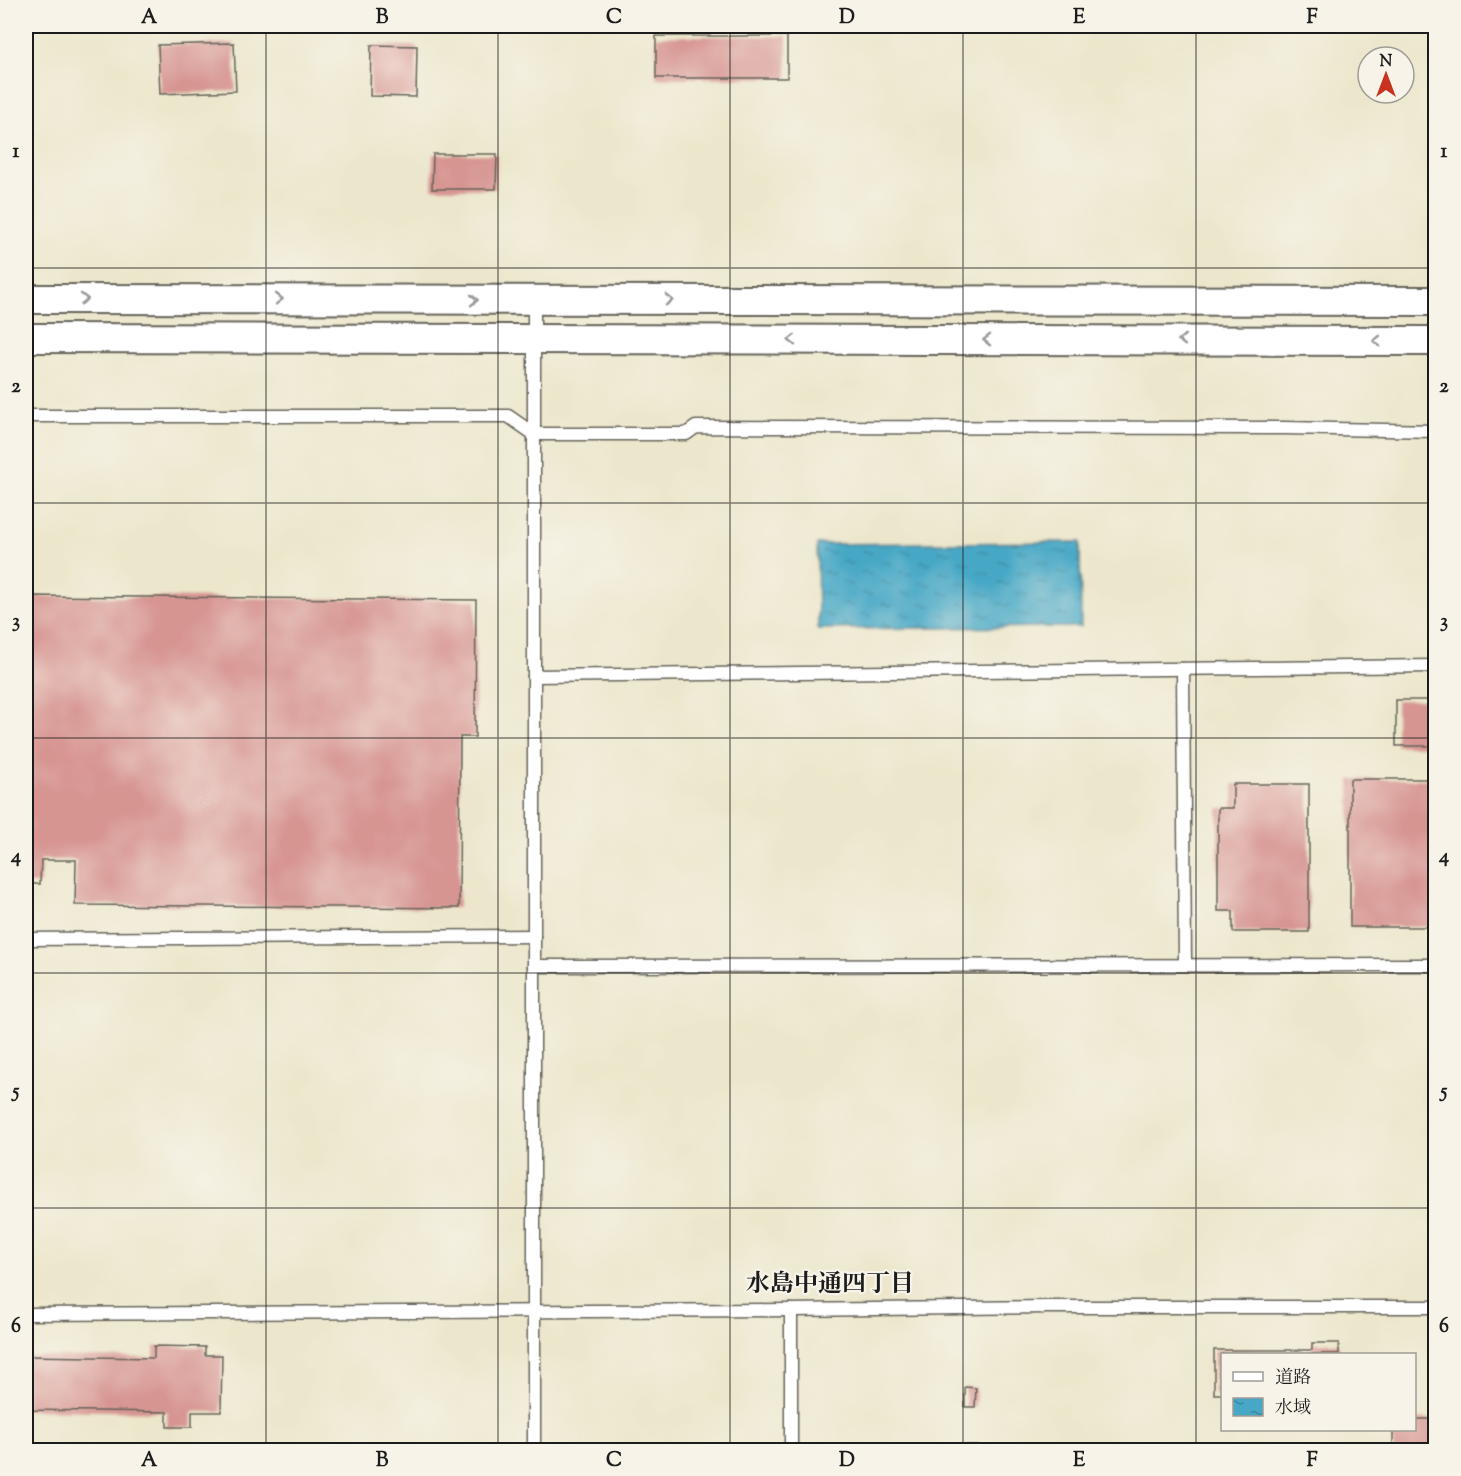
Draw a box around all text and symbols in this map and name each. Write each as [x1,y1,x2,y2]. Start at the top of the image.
text: A [141,4,158,33]
text: B [376,4,389,33]
text: C [606,4,622,33]
text: D [839,4,855,33]
text: E [1073,4,1086,33]
text: F [1306,4,1318,33]
north arrow [1356,45,1416,105]
text: N [1380,51,1393,74]
text: 1 [13,138,20,167]
text: 1 [1441,138,1448,167]
one-way arrow [79,293,88,305]
one-way arrow [274,293,283,305]
one-way arrow [469,294,478,306]
one-way arrow [664,294,673,306]
one-way arrow [788,334,797,346]
one-way arrow [983,334,992,346]
one-way arrow [1178,334,1187,346]
one-way arrow [1373,335,1382,347]
text: 2 [11,373,21,402]
text: 2 [1439,373,1449,402]
text: 3 [12,608,20,637]
text: 3 [1440,608,1448,637]
text: 4 [10,843,21,872]
text: 4 [1438,843,1449,872]
text: 5 [11,1078,20,1107]
text: 5 [1439,1078,1448,1107]
district label: 水島中通四丁目 [746,1268,914,1302]
text: 6 [11,1313,21,1342]
text: 6 [1439,1313,1449,1342]
legend [1221,1353,1416,1431]
text: 道路 [1275,1366,1311,1392]
text: 水域 [1275,1396,1311,1422]
text: A [141,1447,158,1476]
text: B [376,1447,389,1476]
text: C [606,1447,622,1476]
text: D [839,1447,855,1476]
text: E [1073,1447,1086,1476]
text: F [1306,1447,1318,1476]

